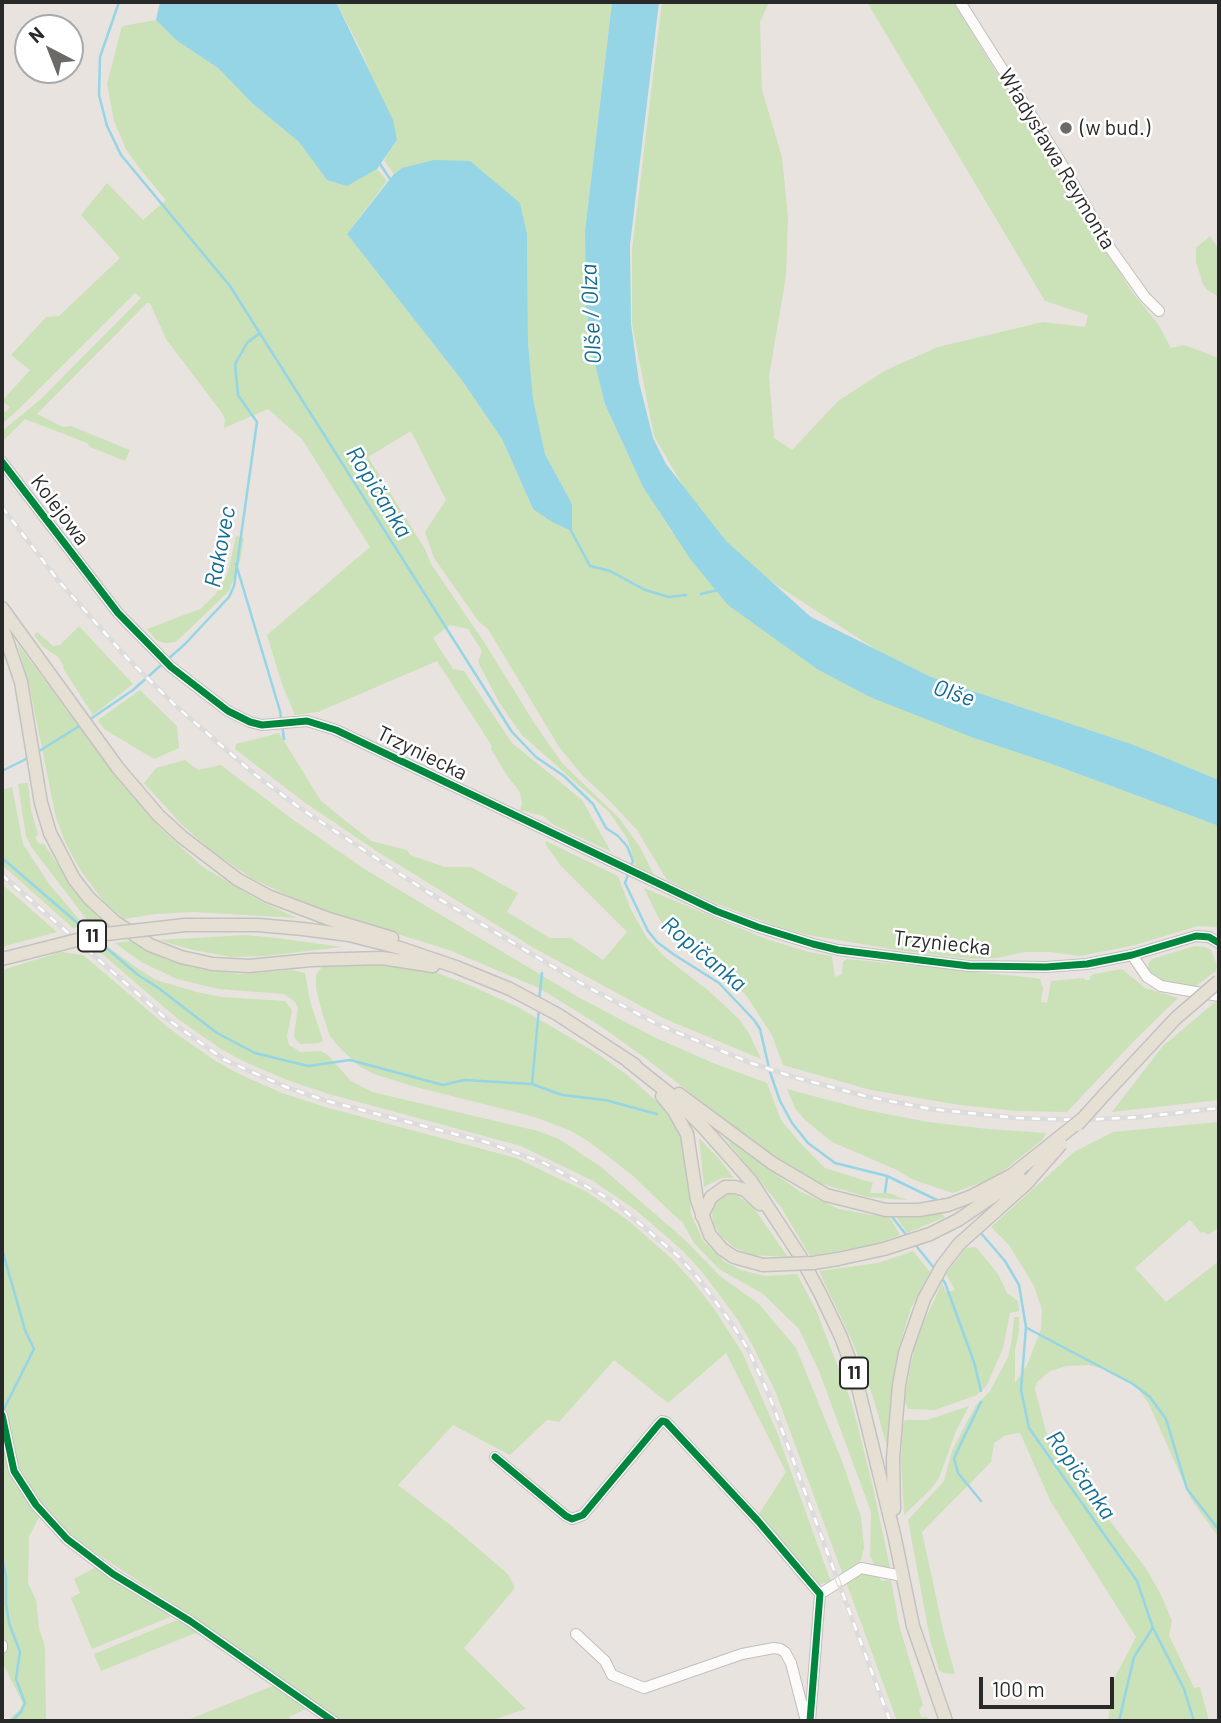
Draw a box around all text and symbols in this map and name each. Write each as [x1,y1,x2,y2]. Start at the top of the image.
north arrow [14,14,84,84]
text: N [24,22,48,47]
street label: Władysława Reymonta [993,64,1121,254]
place label: (w bud.) [1080,115,1150,141]
marker: (w bud.) [1058,120,1074,136]
water label: Olše / Olza [575,263,607,365]
water label: Ropičanka [340,441,418,543]
street label: Kolejowa [25,470,95,550]
water label: Rakovec [199,504,241,590]
water label: Olše [930,673,978,713]
street label: Trzyniecka [373,720,471,786]
water label: Ropičanka [656,910,752,998]
road number: 11 [78,920,106,952]
street label: Trzyniecka [892,925,992,961]
road number: 11 [840,1358,868,1388]
water label: Ropičanka [1040,1425,1122,1525]
scale bar [983,1664,1118,1708]
text: 100 m [992,1676,1045,1701]

